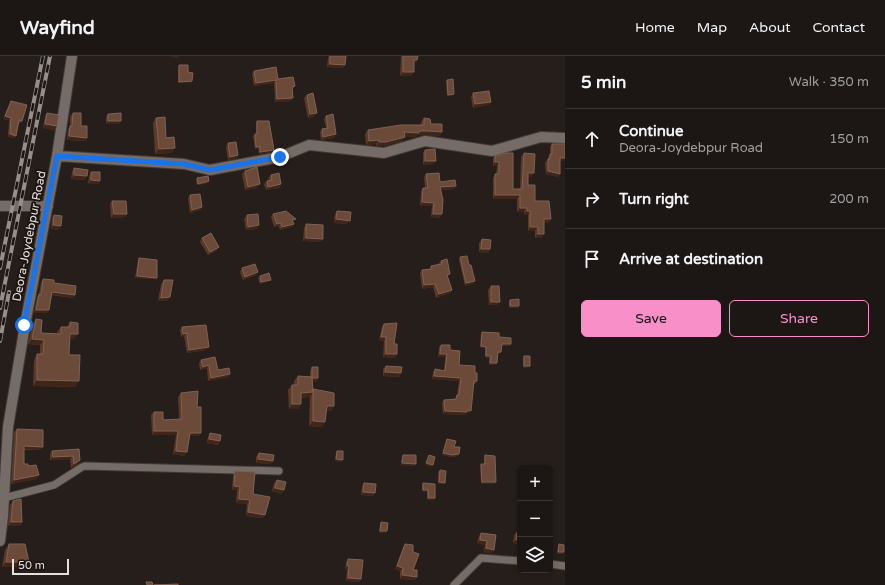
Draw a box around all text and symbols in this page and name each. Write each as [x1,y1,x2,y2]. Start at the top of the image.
text: Wayfind [20,17,95,39]
text: Home [635,19,675,36]
text: Map [697,19,727,36]
text: About [749,19,791,36]
text: Contact [813,19,865,36]
text: 5 min [581,72,626,93]
text: Walk · 350 m [789,74,869,90]
text: Continue [619,122,683,140]
icon: ahead [581,128,603,150]
text: 150 m [829,131,869,147]
text: Deora-Joydebpur Road [619,140,763,156]
route end [271,148,289,166]
street label: Deora-Joydebpur Road [9,169,49,303]
icon: right [581,188,603,210]
text: Turn right [619,190,689,208]
text: 200 m [829,191,869,207]
icon: arrive [581,248,603,270]
text: Arrive at destination [619,250,763,268]
button: Save [581,300,721,337]
button: Share [729,300,869,337]
route start [15,316,33,334]
map controls [517,465,553,573]
button: + [517,465,553,501]
button: − [517,501,553,537]
button: layers [517,537,553,573]
scale bar [12,557,69,576]
text: 50 m [18,559,45,572]

